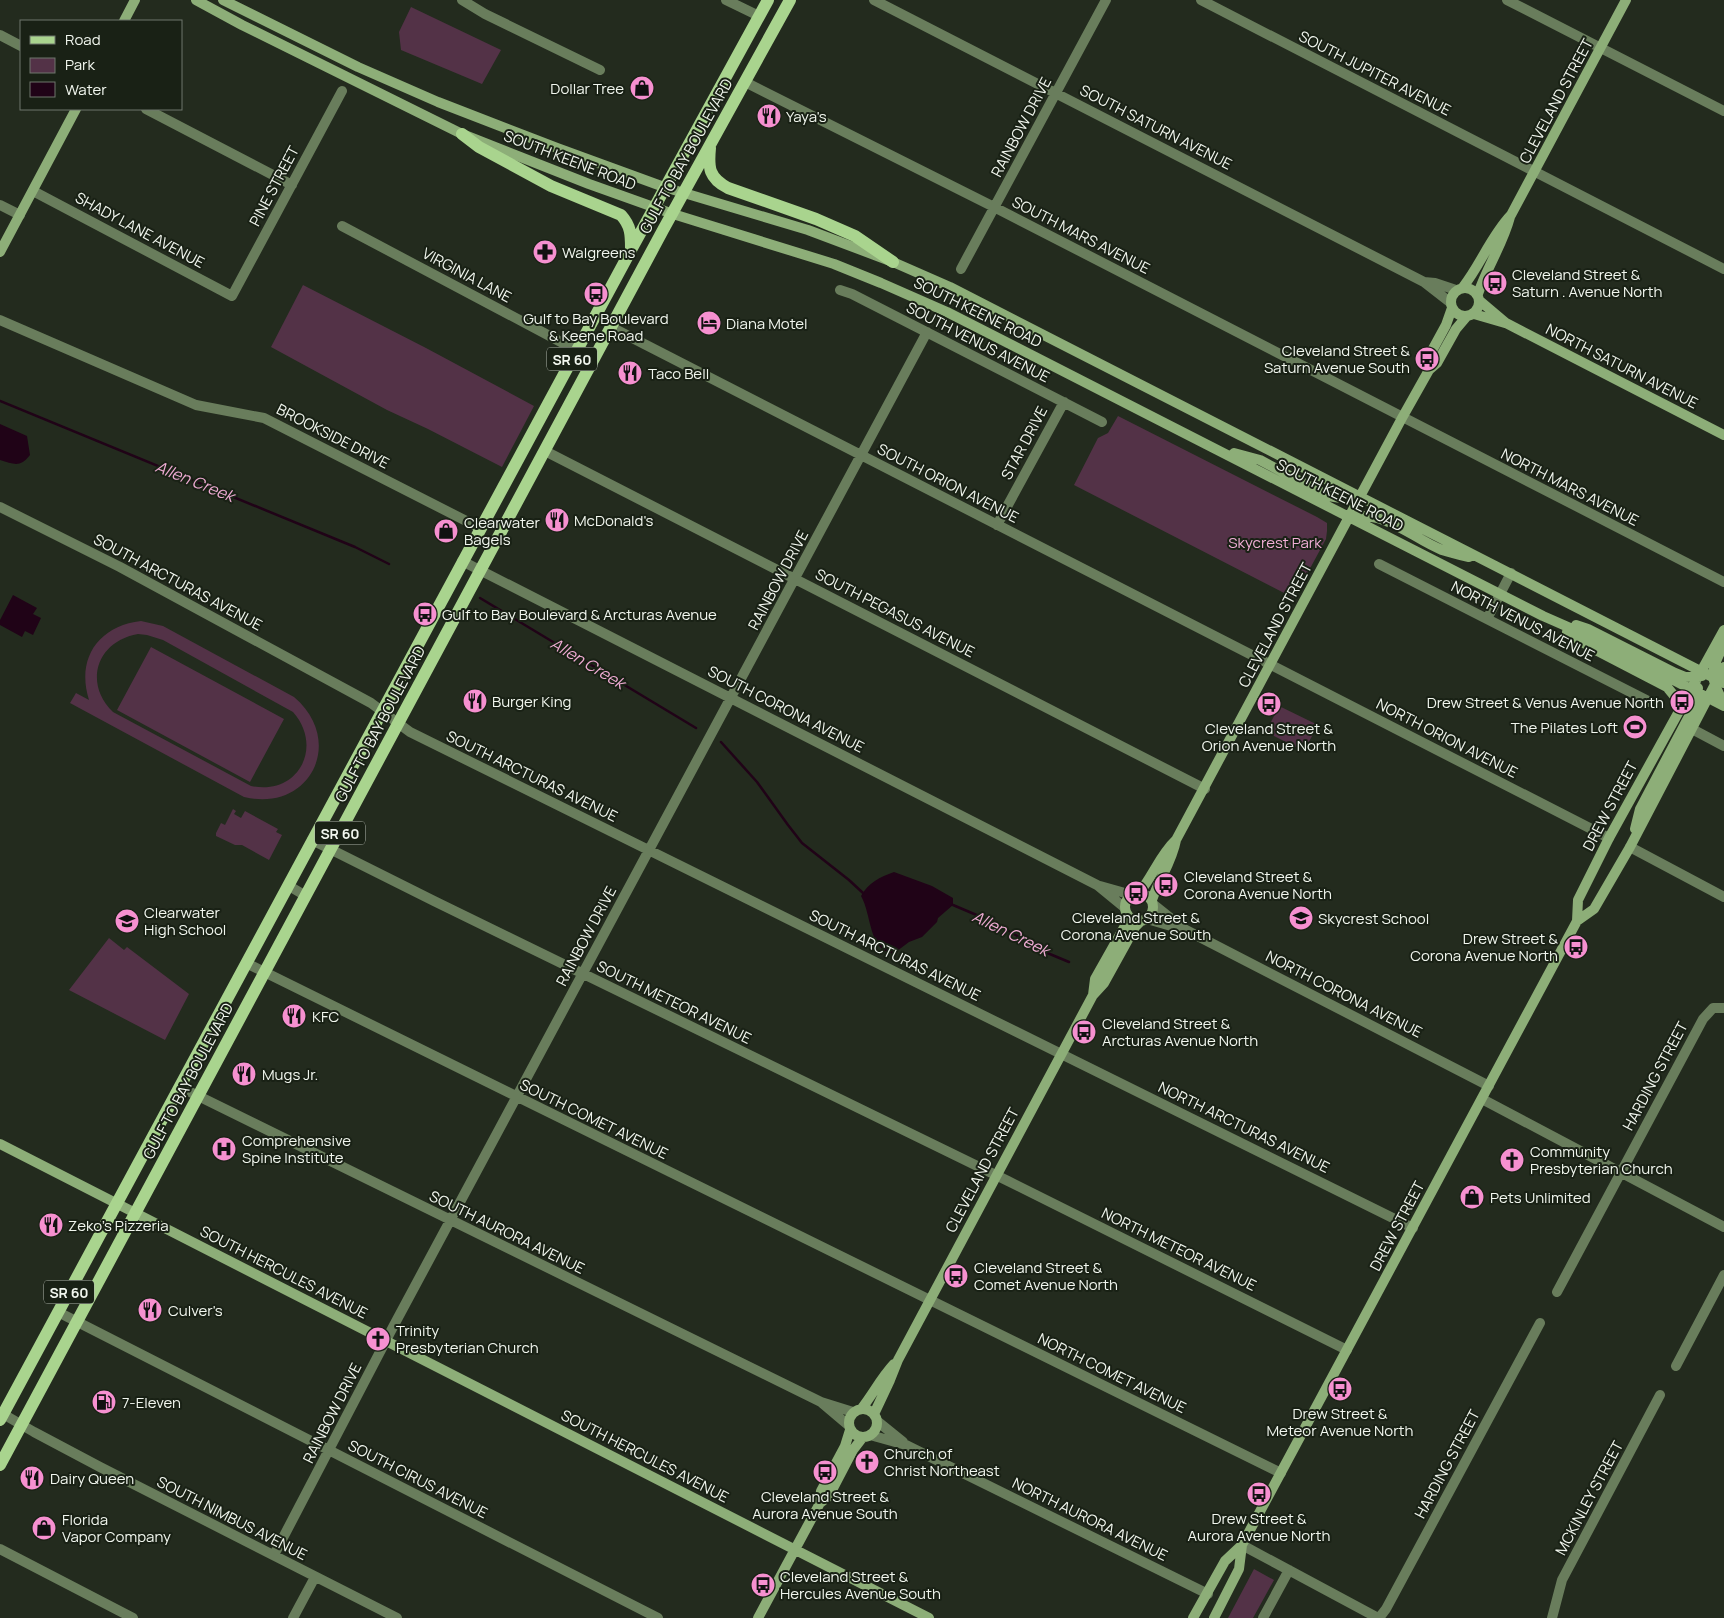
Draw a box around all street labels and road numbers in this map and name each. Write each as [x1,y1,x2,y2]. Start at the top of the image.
street label: SOUTH JUPITER AVENUE [1295,25,1455,121]
street label: CLEVELAND STREET [1514,35,1598,167]
street label: RAINBOW DRIVE [986,74,1056,180]
street label: GULF TO BAY BOULEVARD [635,75,737,237]
street label: SOUTH SATURN AVENUE [1076,79,1236,175]
street label: SOUTH KEENE ROAD [501,125,639,195]
street label: PINE STREET [244,142,304,230]
street label: SHADY LANE AVENUE [72,187,208,273]
street label: SOUTH MARS AVENUE [1008,191,1154,279]
street label: VIRGINIA LANE [419,243,515,307]
street label: SOUTH KEENE ROAD [910,272,1046,352]
street label: SOUTH VENUS AVENUE [903,297,1053,387]
street label: NORTH SATURN AVENUE [1542,318,1702,414]
road number: SR 60 [547,348,597,370]
street label: BROOKSIDE DRIVE [273,399,393,473]
street label: STAR DRIVE [996,403,1052,483]
street label: SOUTH ORION AVENUE [874,438,1022,528]
street label: NORTH MARS AVENUE [1498,443,1642,531]
street label: SOUTH KEENE ROAD [1273,454,1407,536]
street label: RAINBOW DRIVE [743,527,813,633]
street label: SOUTH ARCTURAS AVENUE [90,529,266,635]
street label: CLEVELAND STREET [1233,559,1317,691]
street label: SOUTH PEGASUS AVENUE [812,564,978,662]
street label: NORTH VENUS AVENUE [1448,576,1598,666]
street label: GULF TO BAY BOULEVARD [330,642,430,806]
street label: SOUTH CORONA AVENUE [704,660,868,758]
street label: NORTH ORION AVENUE [1373,693,1521,783]
street label: SOUTH ARCTURAS AVENUE [443,725,621,827]
street label: DREW STREET [1578,757,1642,855]
road number: SR 60 [315,821,365,844]
street label: RAINBOW DRIVE [551,883,621,989]
street label: SOUTH ARCTURAS AVENUE [806,904,984,1006]
street label: NORTH CORONA AVENUE [1262,945,1426,1043]
street label: SOUTH METEOR AVENUE [593,955,755,1049]
street label: GULF TO BAY BOULEVARD [138,999,238,1163]
street label: HARDING STREET [1617,1018,1693,1134]
street label: SOUTH COMET AVENUE [516,1074,672,1164]
street label: NORTH ARCTURAS AVENUE [1155,1076,1333,1178]
street label: CLEVELAND STREET [940,1104,1024,1236]
street label: DREW STREET [1365,1177,1429,1275]
street label: SOUTH AURORA AVENUE [426,1185,588,1279]
street label: NORTH METEOR AVENUE [1098,1202,1260,1296]
street label: SOUTH HERCULES AVENUE [197,1220,371,1324]
road number: SR 60 [44,1280,94,1304]
street label: NORTH COMET AVENUE [1034,1328,1190,1418]
street label: RAINBOW DRIVE [298,1359,366,1467]
street label: SOUTH HERCULES AVENUE [558,1404,732,1508]
street label: HARDING STREET [1409,1406,1485,1522]
street label: SOUTH CIRUS AVENUE [345,1435,491,1523]
street label: MCKINLEY STREET [1550,1437,1628,1559]
street label: SOUTH NIMBUS AVENUE [153,1471,311,1565]
street label: NORTH AURORA AVENUE [1009,1472,1171,1566]

